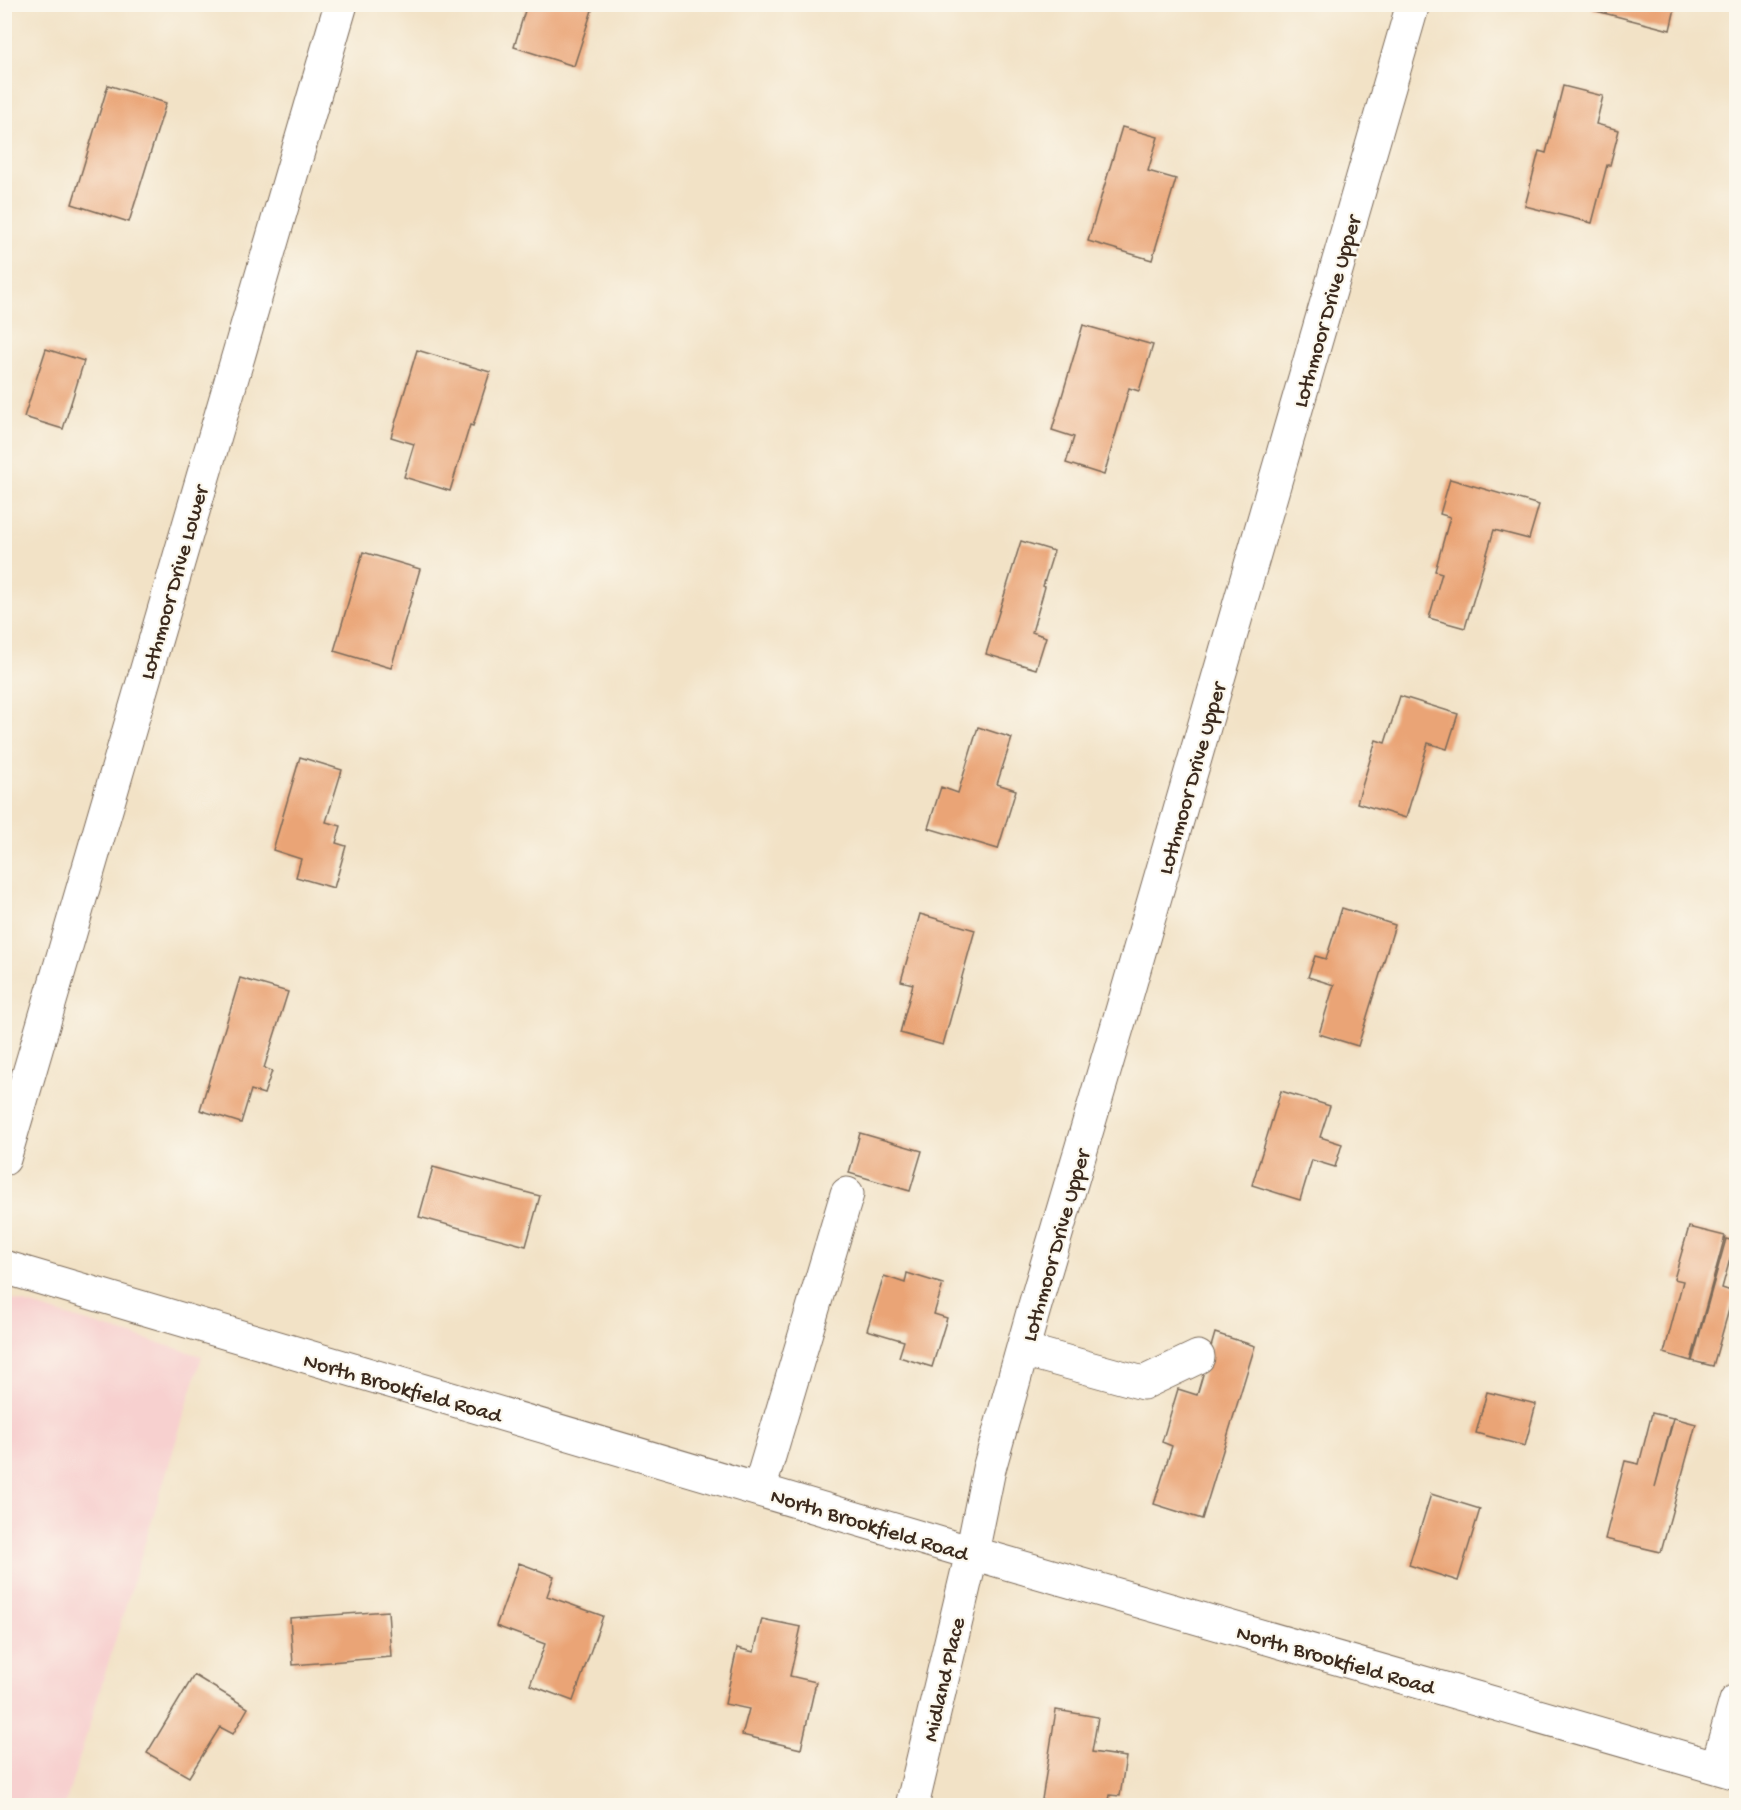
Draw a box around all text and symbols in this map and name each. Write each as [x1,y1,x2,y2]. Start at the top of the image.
street label: Lothmoor Drive Upper [1289,211,1369,411]
street label: Lothmoor Drive Lower [136,481,217,683]
street label: Lothmoor Drive Upper [1154,678,1234,878]
street label: Lothmoor Drive Upper [1018,1145,1098,1345]
street label: North Brookfield Road [300,1349,506,1431]
street label: North Brookfield Road [767,1484,973,1570]
street label: Midland Place [919,1615,973,1744]
street label: North Brookfield Road [1233,1621,1439,1703]

